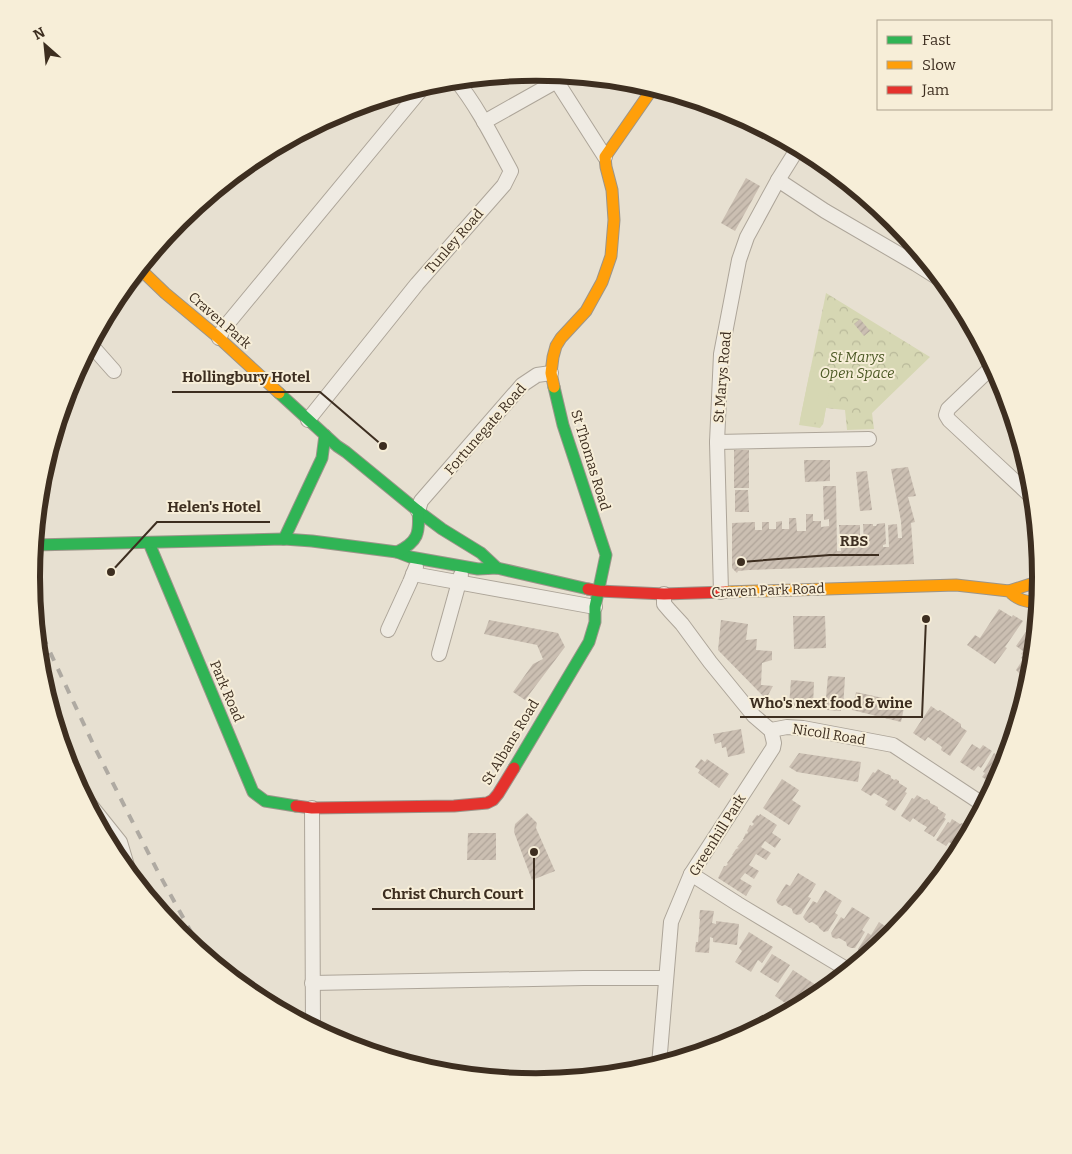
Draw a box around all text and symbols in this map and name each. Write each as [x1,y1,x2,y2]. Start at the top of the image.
north arrow [20,20,70,70]
legend [877,20,1052,110]
text: N [31,24,48,44]
text: Fast [922,31,951,49]
text: Slow [922,56,957,74]
text: Jam [921,81,950,99]
street label: Tunley Road [422,206,487,277]
street label: Craven Park [185,288,255,352]
street label: St Marys Road [710,331,735,424]
park label: St Marys Open Space [820,349,894,382]
callout: Hollingbury Hotel [172,362,320,392]
text: Hollingbury Hotel [182,368,310,386]
street label: Fortunegate Road [441,380,530,478]
street label: St Thomas Road [567,408,614,513]
callout: Helen's Hotel [157,492,270,522]
text: Helen's Hotel [167,498,261,516]
callout: RBS [830,525,879,555]
text: RBS [840,532,868,550]
street label: Craven Park Road [711,580,825,601]
street label: Park Road [206,658,247,725]
callout: Who's next food & wine [740,687,922,717]
text: Who's next food & wine [750,694,912,712]
street label: St Albans Road [478,696,543,788]
street label: Nicoll Road [791,720,867,749]
street label: Greenhill Park [685,791,749,879]
callout: Christ Church Court [372,879,534,909]
text: Christ Church Court [382,885,524,903]

